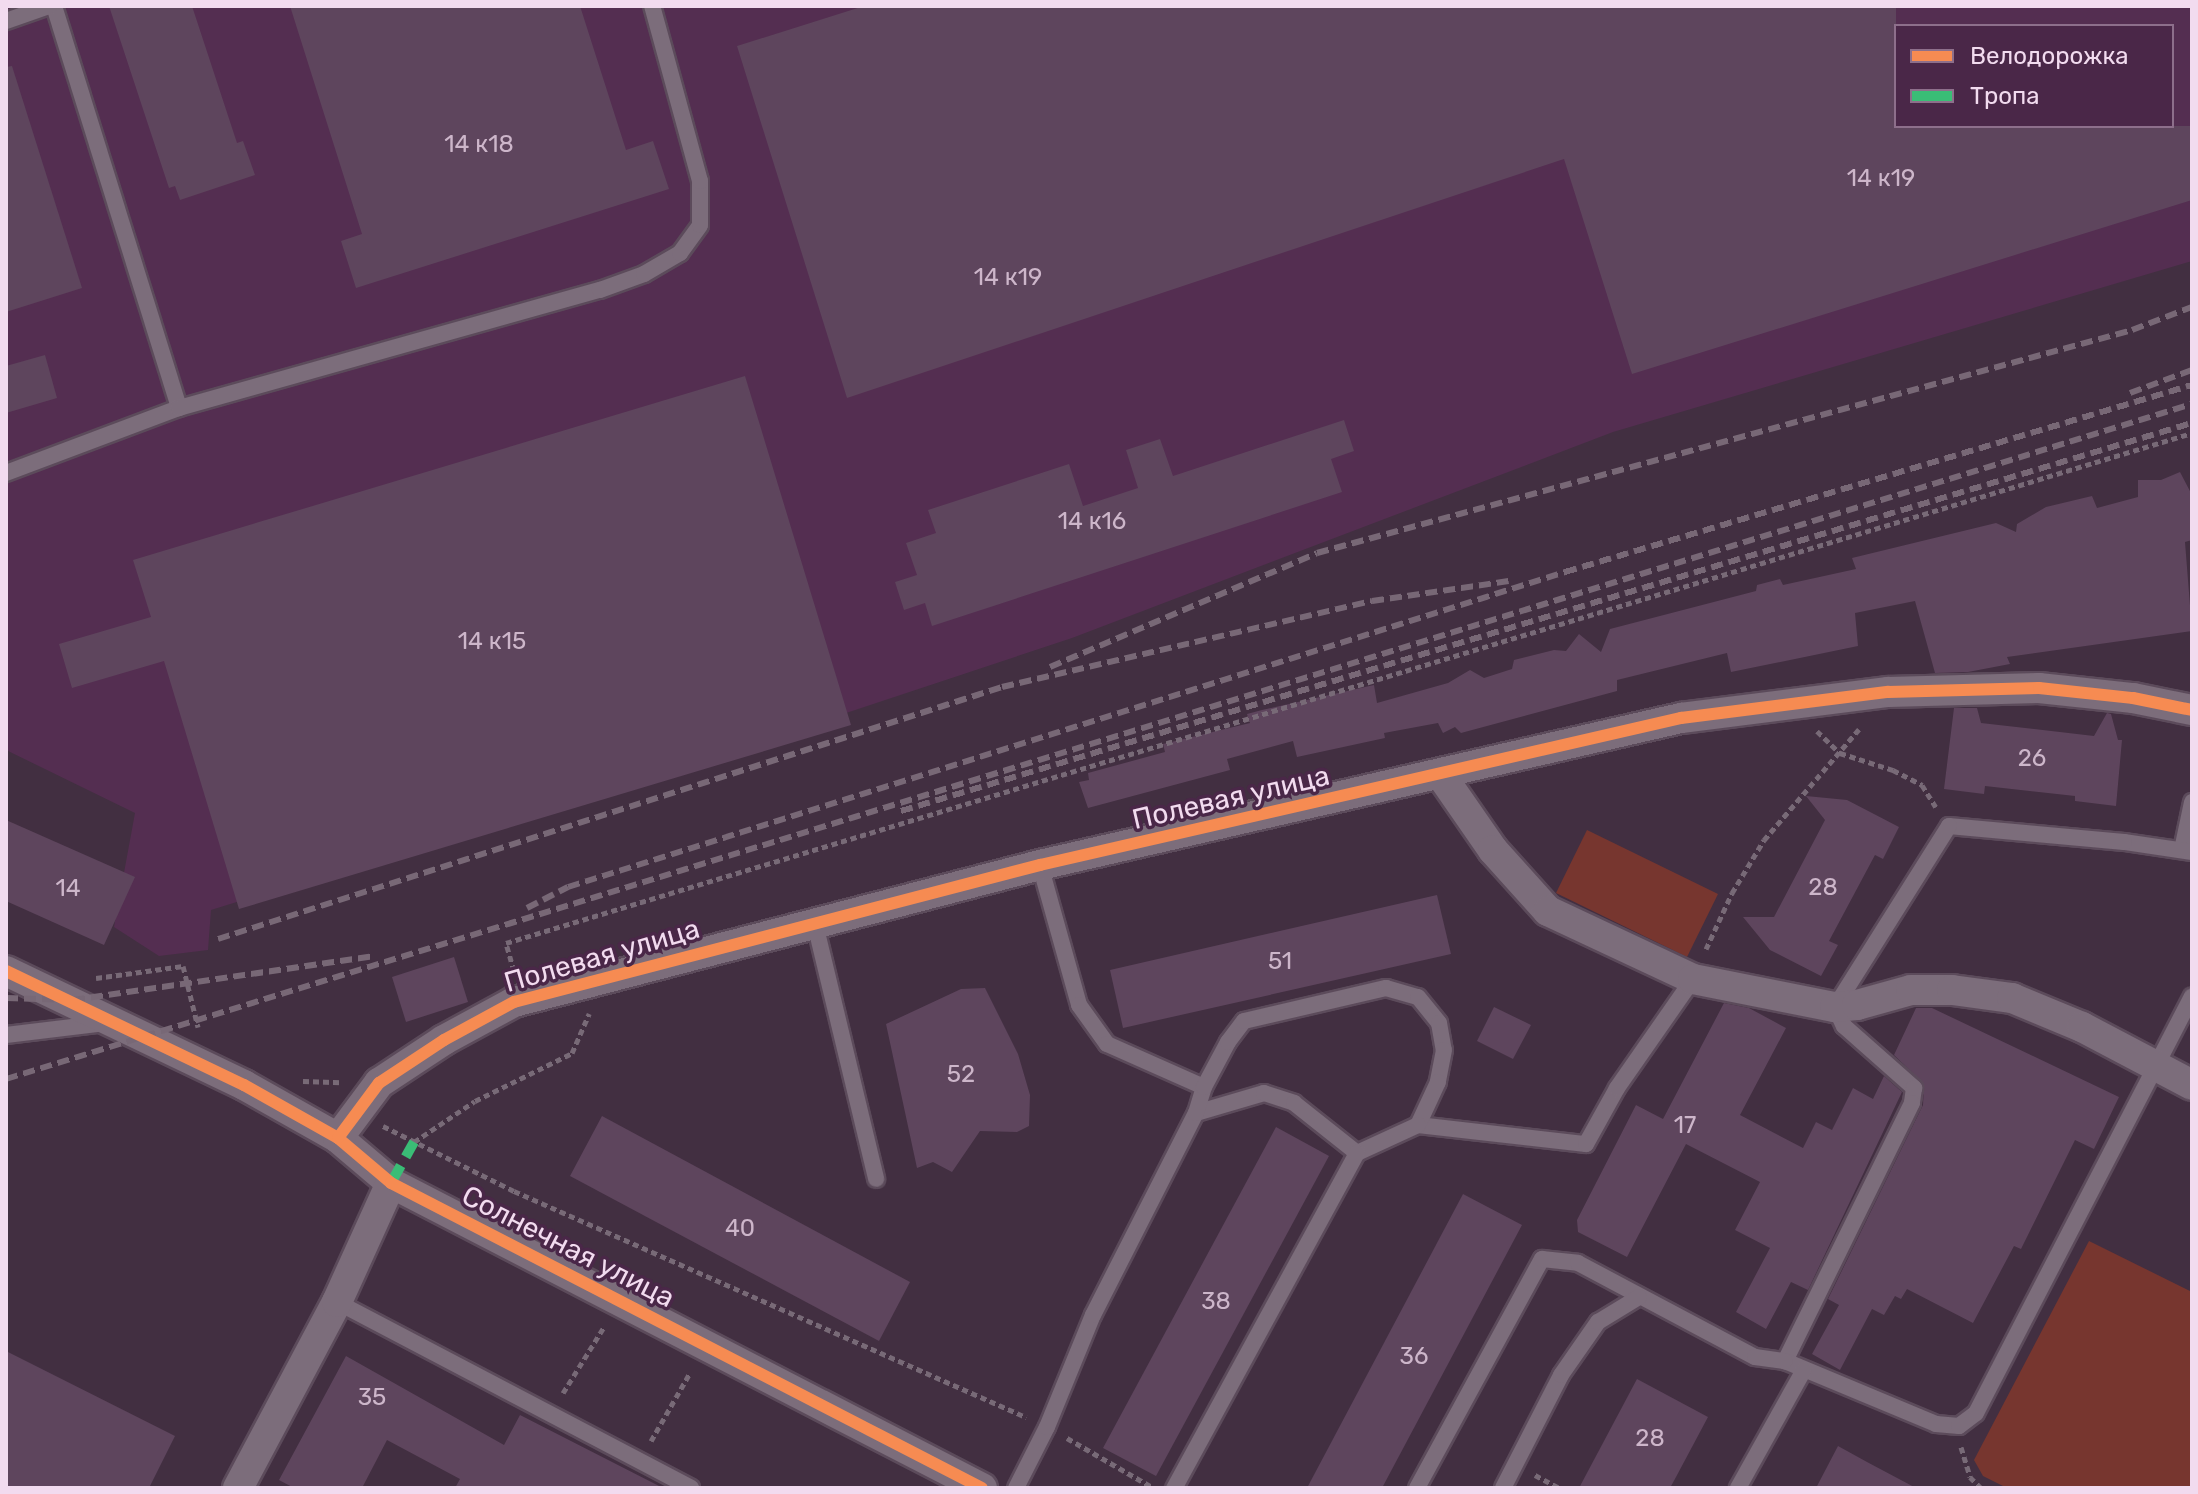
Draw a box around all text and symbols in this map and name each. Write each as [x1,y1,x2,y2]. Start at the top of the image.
legend [1894,24,2174,128]
text: Велодорожка [1970,42,2129,70]
text: Тропа [1970,82,2039,110]
house number: 14 к18 [444,131,514,159]
house number: 14 к19 [1847,165,1915,193]
house number: 14 к19 [974,264,1042,292]
house number: 14 к16 [1058,508,1126,536]
house number: 14 к15 [458,628,526,656]
house number: 26 [2018,745,2046,773]
street label: Полевая улица [1129,759,1333,837]
house number: 28 [1808,874,1838,902]
house number: 14 [55,875,81,903]
street label: Полевая улица [501,912,703,1000]
house number: 51 [1268,948,1292,976]
house number: 52 [947,1061,975,1089]
house number: 17 [1674,1112,1696,1140]
street label: Солнечная улица [456,1179,680,1315]
house number: 40 [725,1215,755,1243]
house number: 38 [1201,1288,1231,1316]
house number: 36 [1400,1343,1428,1371]
house number: 35 [358,1384,386,1412]
house number: 28 [1635,1425,1665,1453]

